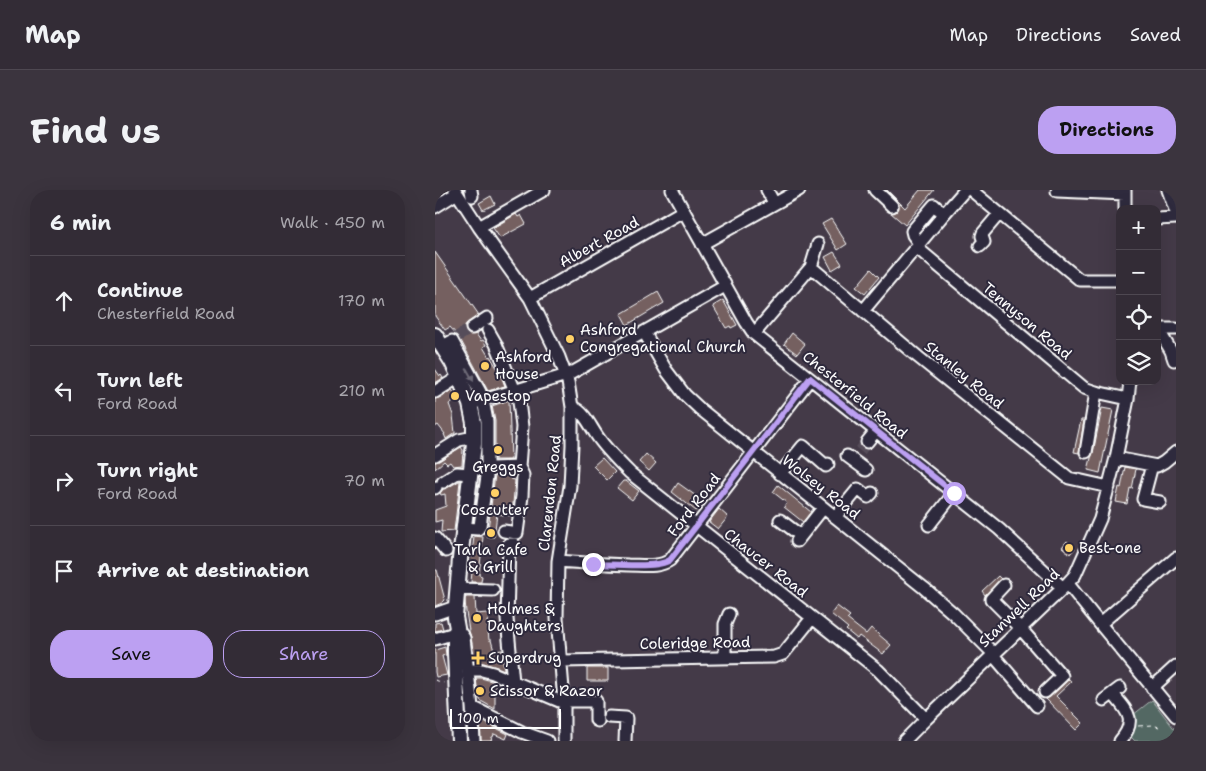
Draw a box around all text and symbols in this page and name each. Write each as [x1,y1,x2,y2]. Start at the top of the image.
text: Map [25,19,81,51]
text: Map [950,23,988,47]
text: Directions [1016,23,1102,47]
text: Saved [1130,23,1181,47]
button: Directions [1038,106,1176,154]
text: Find us [30,107,161,154]
map controls [1116,205,1161,385]
button: + [1116,205,1161,250]
text: 6 min [50,209,111,237]
text: Walk · 450 m [280,212,385,233]
street label: Albert Road [555,212,643,272]
button: − [1116,250,1161,295]
text: Continue [97,278,183,303]
street label: Tennyson Road [978,278,1076,365]
icon: ahead [50,287,78,315]
text: 170 m [338,290,385,311]
button: locate [1116,295,1161,340]
text: Chesterfield Road [97,303,235,324]
place label: Ashford Congregational Church [580,320,746,357]
marker: Ashford Congregational Church [564,333,576,345]
street label: Stanley Road [920,337,1008,414]
button: layers [1116,340,1161,385]
place label: Ashford House [495,347,553,384]
street label: Chesterfield Road [798,347,912,444]
marker: Ashford House [479,360,491,372]
text: Turn left [97,368,183,393]
one-way arrow [466,368,475,381]
icon: left [50,377,78,405]
text: 210 m [338,380,385,401]
place label: Vapestop [465,386,531,406]
marker: Vapestop [449,390,461,402]
text: Ford Road [97,393,178,414]
street label: Clarendon Road [534,433,566,552]
marker: Greggs [492,444,504,456]
street label: Wolsey Road [778,450,865,524]
place label: Greggs [472,457,524,477]
text: Turn right [97,458,198,483]
icon: right [50,467,78,495]
street label: Ford Road [663,469,725,541]
text: 70 m [344,470,385,491]
route start [943,482,966,505]
text: Ford Road [97,483,178,504]
marker: Coscutter [489,487,501,499]
place label: Coscutter [461,500,529,520]
street label: Chaucer Road [720,524,812,602]
marker: Tarla Cafe & Grill [485,527,497,539]
place label: Best-one [1079,538,1142,558]
place label: Tarla Cafe & Grill [454,540,528,577]
marker: Best-one [1063,542,1075,554]
route end [582,553,605,576]
icon: arrive [50,557,78,585]
text: Arrive at destination [97,558,309,583]
street label: Stanwell Road [974,564,1064,652]
place label: Holmes & Daughters [487,599,561,636]
marker: Holmes & Daughters [471,612,483,624]
button: Save [50,630,213,678]
button: Share [223,630,385,678]
street label: Coleridge Road [639,632,751,654]
place label: Superdrug [488,648,562,668]
marker: Superdrug [472,652,484,664]
place label: Scissor & Razor [490,681,603,701]
marker: Scissor & Razor [474,685,486,697]
scale bar [450,706,561,729]
text: 100 m [457,709,499,727]

